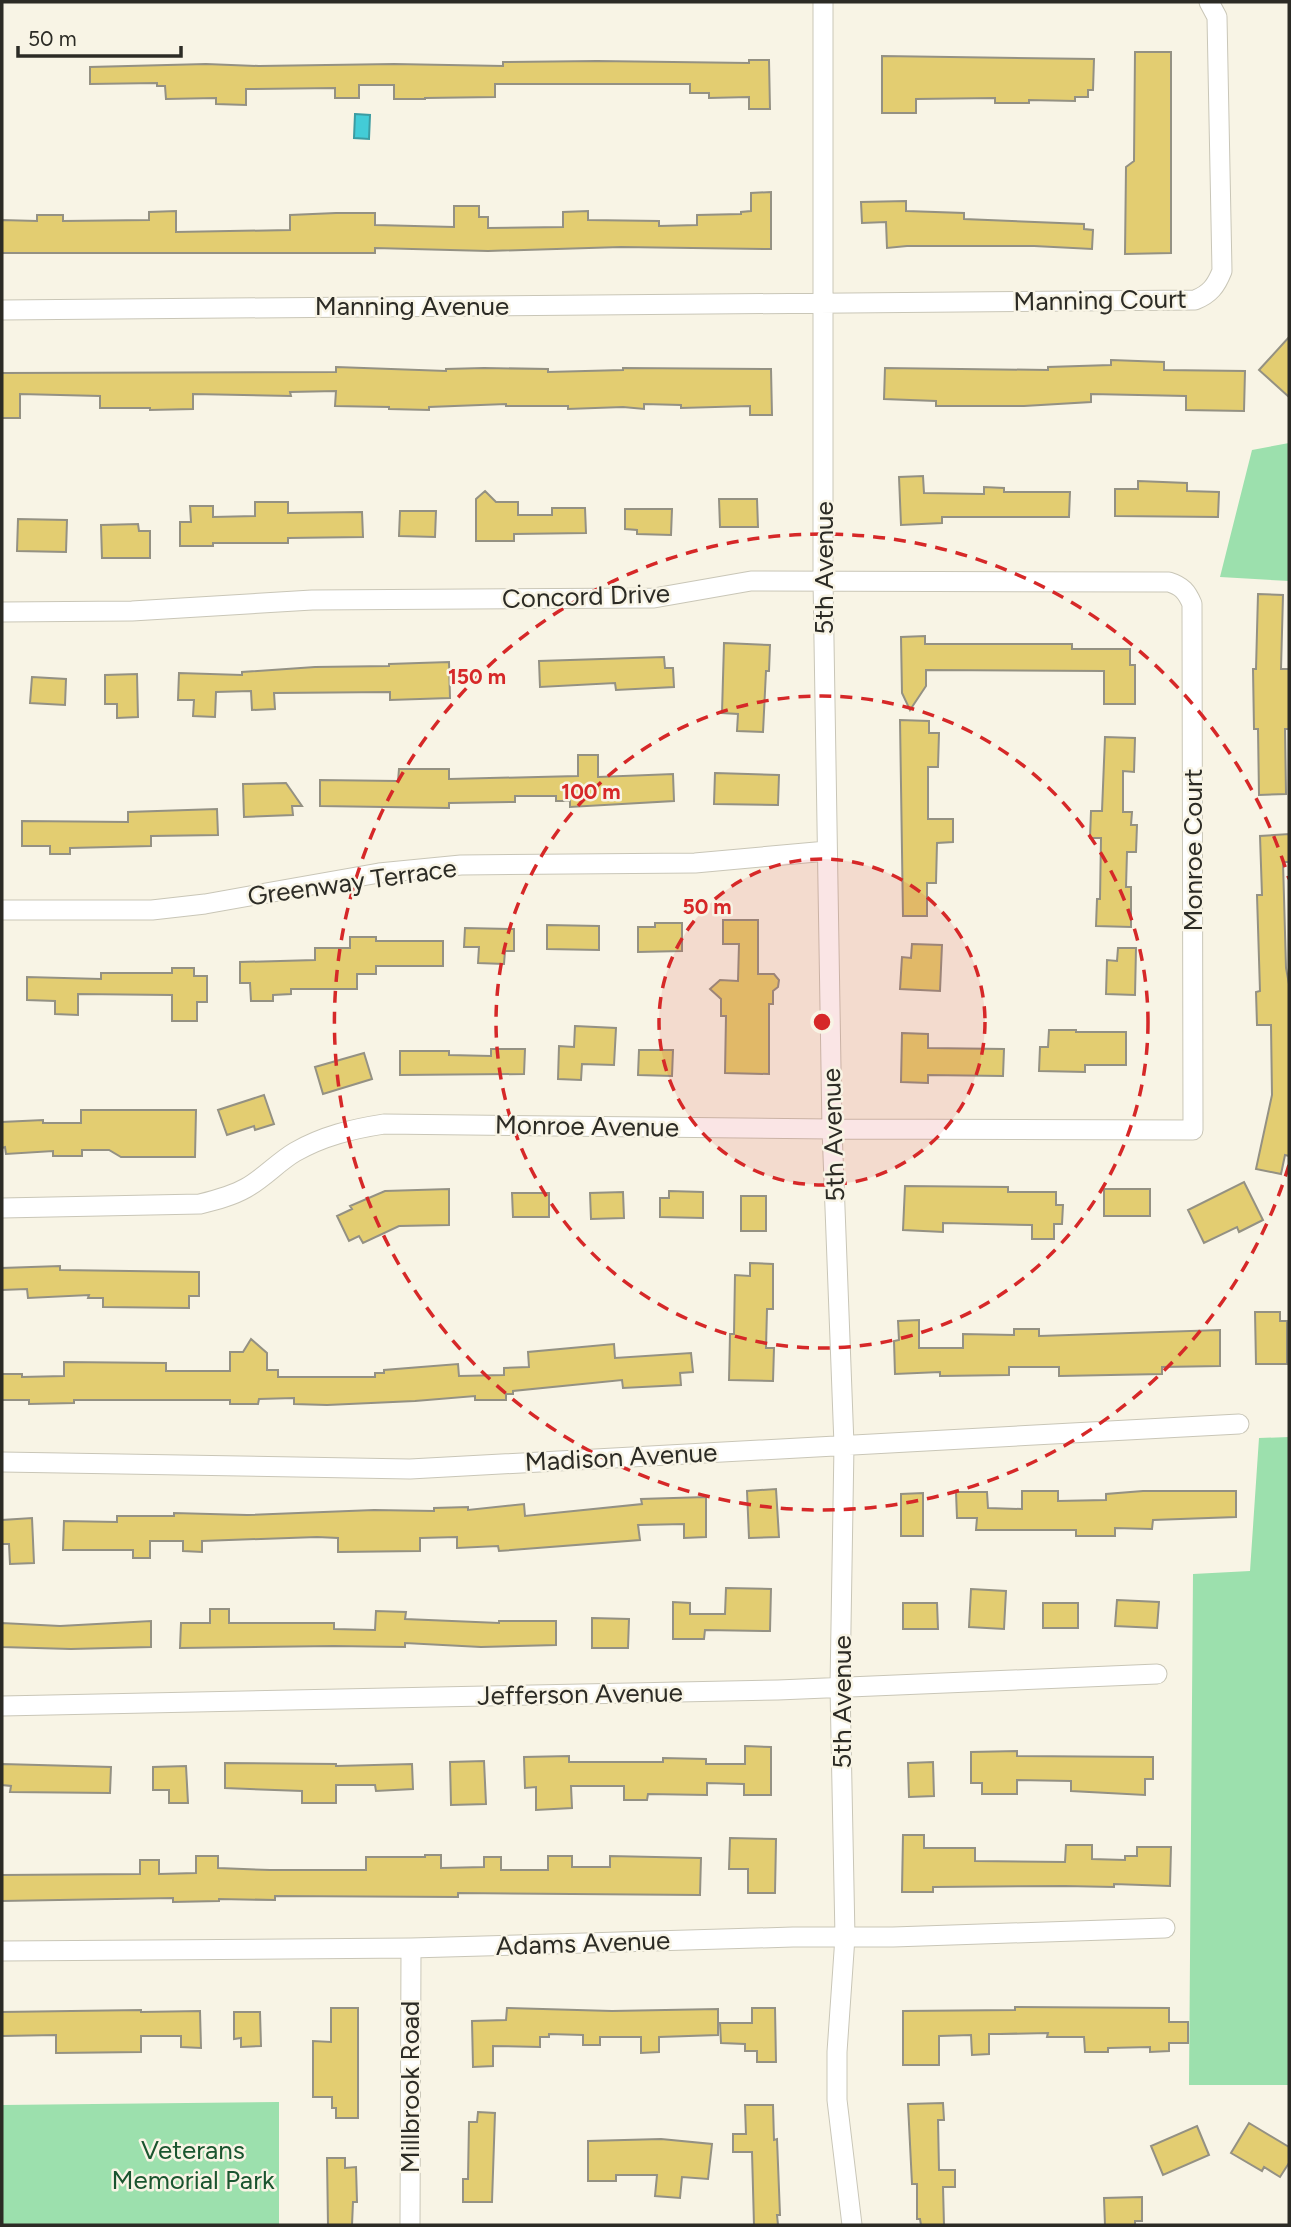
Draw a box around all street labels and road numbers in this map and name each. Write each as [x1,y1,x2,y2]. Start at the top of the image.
street label: Manning Court [1013,282,1187,318]
street label: Manning Avenue [315,290,509,322]
street label: 5th Avenue [808,501,840,635]
street label: Concord Drive [501,577,671,615]
street label: Monroe Court [1177,768,1209,932]
street label: Greenway Terrace [246,852,458,912]
street label: 5th Avenue [815,1068,851,1202]
street label: Monroe Avenue [495,1108,679,1144]
street label: Madison Avenue [524,1436,718,1478]
street label: 5th Avenue [826,1635,858,1769]
street label: Jefferson Avenue [477,1676,683,1712]
street label: Adams Avenue [495,1924,671,1962]
street label: Millbrook Road [394,2001,426,2173]

